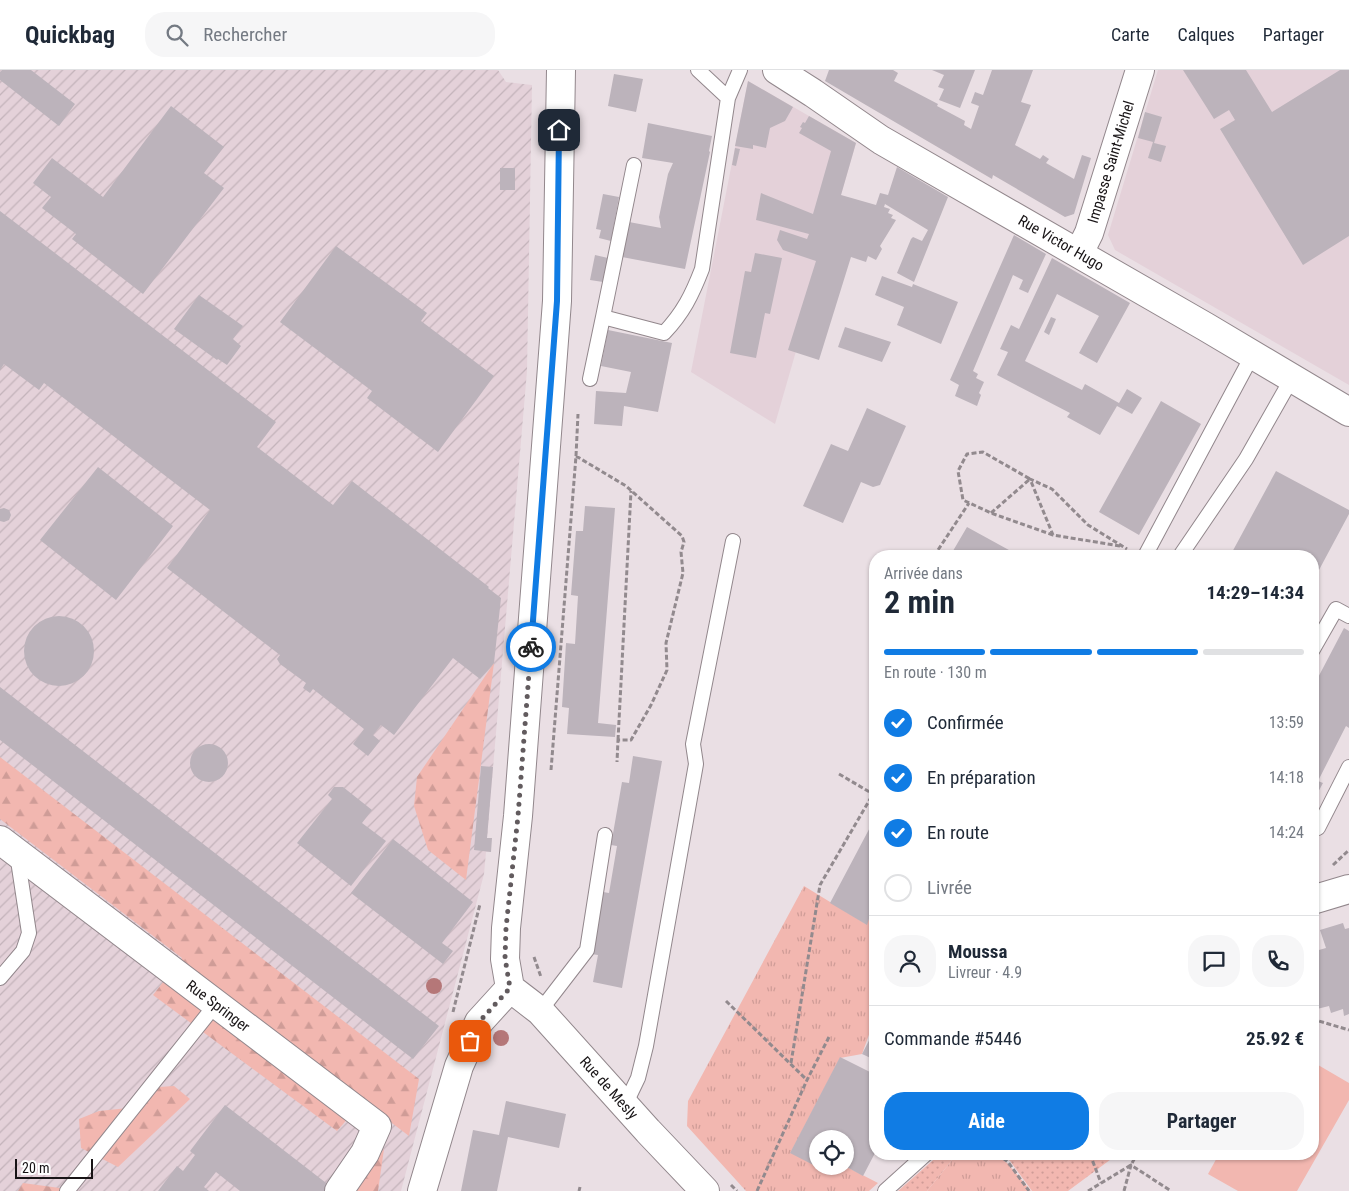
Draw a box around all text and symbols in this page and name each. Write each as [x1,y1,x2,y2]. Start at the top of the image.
search box [145,12,495,57]
text: Quickbag [25,21,115,49]
icon: search [163,21,191,49]
text: Rechercher [203,23,287,46]
text: Carte [1111,24,1150,45]
text: Calques [1178,24,1235,45]
text: Partager [1263,24,1324,45]
street label: Impasse Saint-Michel [1084,99,1138,225]
pin [538,109,580,151]
icon: home [545,116,573,144]
street label: Rue Victor Hugo [1015,211,1107,275]
text: Arrivée dans [884,564,963,583]
text: 14:29–14:34 [1206,581,1304,604]
text: 2 min [884,583,955,621]
courier [506,622,556,672]
icon: bike [517,633,545,661]
text: En route · 130 m [884,663,987,682]
icon: check [884,709,912,737]
text: Confirmée [927,711,1004,734]
text: 13:59 [1269,713,1304,732]
icon: check [884,764,912,792]
text: En préparation [927,766,1036,789]
text: 14:18 [1269,768,1304,787]
icon: check [884,819,912,847]
text: En route [927,821,989,844]
text: 14:24 [1269,823,1304,842]
text: Livrée [927,876,972,899]
button: person [884,935,936,987]
button: chat [1188,935,1240,987]
button: phone [1252,935,1304,987]
text: Moussa [948,940,1007,963]
text: Livreur · 4.9 [948,963,1022,982]
street label: Rue Springer [183,976,254,1036]
pin [449,1020,491,1062]
icon: bag [456,1027,484,1055]
text: Commande #5446 [884,1027,1022,1050]
text: 25.92 € [1246,1027,1304,1050]
street label: Rue de Mesly [576,1053,642,1123]
button: Aide [884,1092,1089,1150]
button: Partager [1099,1092,1304,1150]
map controls [809,1130,854,1175]
button: locate [809,1130,854,1175]
scale bar [15,1156,92,1179]
text: 20 m [22,1160,50,1176]

